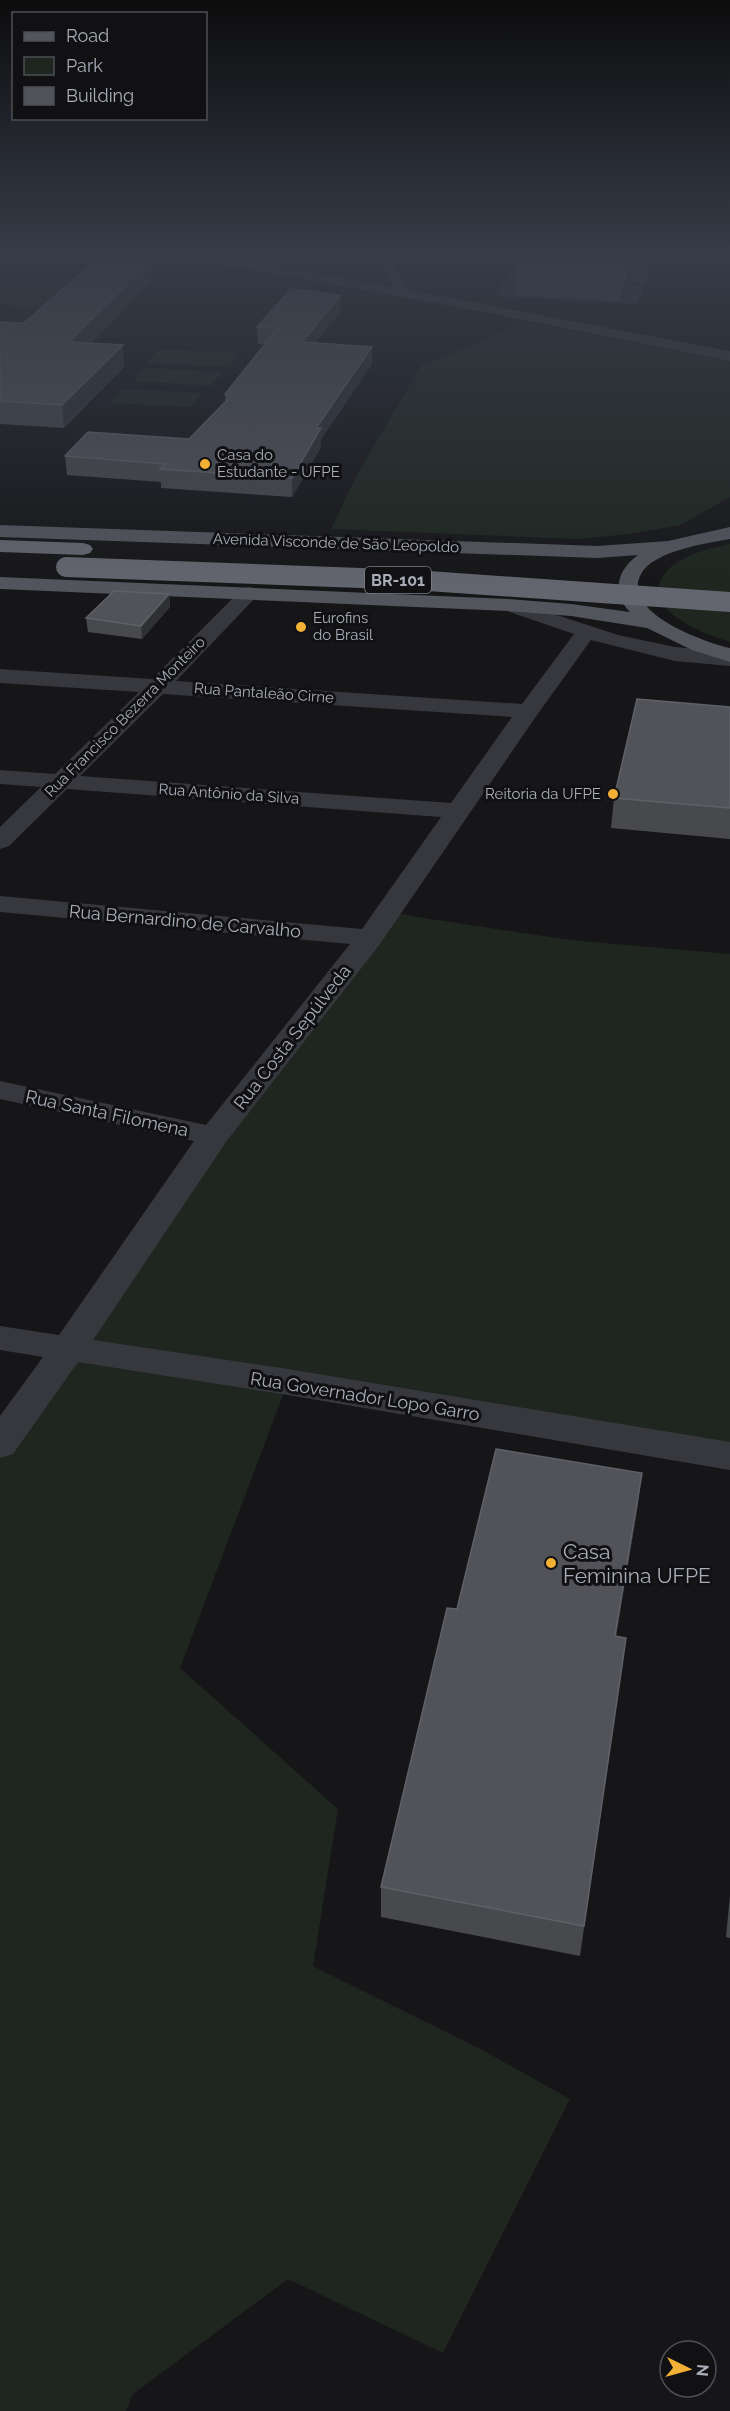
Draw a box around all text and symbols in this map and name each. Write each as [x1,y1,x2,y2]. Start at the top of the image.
legend [12,12,207,120]
text: Road [66,25,109,46]
text: Park [66,55,103,76]
text: Building [66,85,134,106]
place label: Casa do Estudante - UFPE [217,446,340,481]
marker: Casa do Estudante - UFPE [198,457,212,471]
street label: Avenida Visconde de São Leopoldo [213,530,459,556]
road number: BR-101 [365,567,431,593]
place label: Eurofins do Brasil [313,609,374,644]
marker: Eurofins do Brasil [294,620,308,634]
street label: Rua Francisco Bezerra Monteiro [41,633,209,801]
street label: Rua Pantaleão Cirne [194,679,335,707]
street label: Rua Antônio da Silva [158,780,300,808]
place label: Reitoria da UFPE [485,785,601,803]
marker: Reitoria da UFPE [606,787,620,801]
street label: Rua Bernardino de Carvalho [68,900,302,942]
street label: Rua Costa Sepúlveda [229,961,355,1113]
street label: Rua Santa Filomena [24,1085,190,1141]
street label: Rua Governador Lopo Garro [249,1367,481,1425]
place label: Casa Feminina UFPE [563,1539,711,1588]
marker: Casa Feminina UFPE [544,1556,558,1570]
north arrow [658,2339,718,2399]
text: N [692,2363,712,2377]

